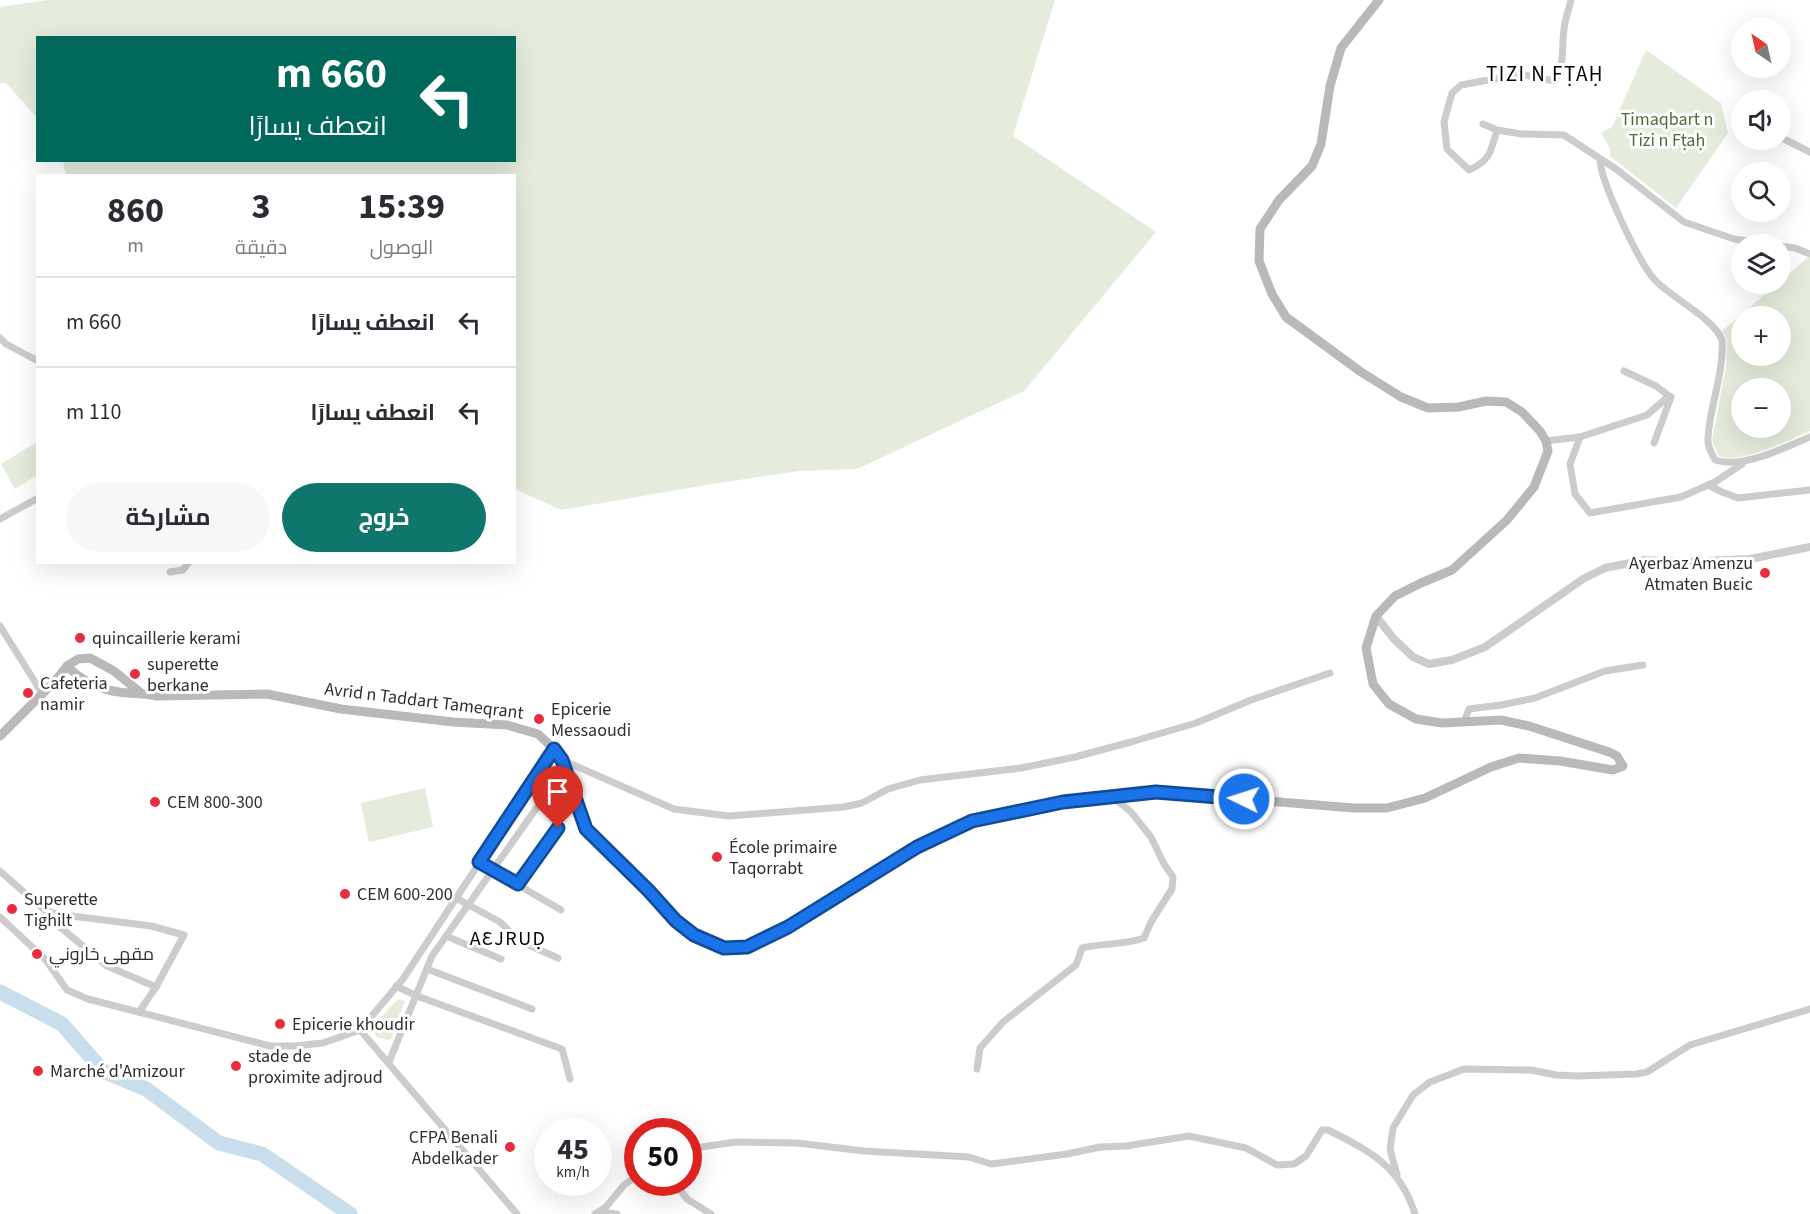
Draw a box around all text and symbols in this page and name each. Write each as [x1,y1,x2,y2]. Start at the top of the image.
north arrow [1731,18,1791,78]
map controls [1731,18,1791,438]
text: 660 m [276,44,387,104]
district label: TIZI N FṬAḤ [1486,59,1604,89]
icon: left [408,60,486,138]
button: sound [1731,90,1791,150]
text: انعطف يسارًا [248,107,387,146]
park label: Timaqbart n Tizi n Fṭaḥ [1621,107,1713,153]
button: search [1731,162,1791,222]
text: 3 [252,181,271,232]
text: 15:39 [358,181,445,232]
text: 860 [107,185,164,236]
text: m [127,232,144,260]
text: دقيقة [235,234,287,262]
text: الوصول [370,234,433,262]
button: layers [1731,234,1791,294]
text: 660 m [66,306,121,338]
icon: left [453,306,486,339]
button: + [1731,306,1791,366]
text: انعطف يسارًا [311,307,435,339]
button: − [1731,378,1791,438]
text: 110 m [66,396,121,428]
icon: left [453,396,486,429]
text: انعطف يسارًا [311,397,435,429]
button: مشاركة [66,483,270,552]
button: خروج [282,483,486,552]
place label: Aɣerbaz Amenzu Atmaten Buɛic [1629,551,1753,597]
marker: Aɣerbaz Amenzu Atmaten Buɛic [1758,566,1772,580]
place label: quincaillerie kerami [92,626,241,651]
marker: quincaillerie kerami [73,631,87,645]
place label: superette berkane [147,652,219,698]
marker: superette berkane [128,667,142,681]
place label: Cafeteria namir [40,671,108,717]
street label: Avrid n Taddart Tameqrant [323,676,525,726]
marker: Cafeteria namir [21,686,35,700]
place label: Epicerie Messaoudi [551,697,631,743]
marker: Epicerie Messaoudi [532,712,546,726]
pin [532,766,583,828]
position arrow [1212,767,1276,831]
icon: arrive [541,775,574,808]
place label: CEM 800-300 [167,790,263,815]
marker: CEM 800-300 [148,795,162,809]
place label: École primaire Taqorrabt [729,835,837,881]
marker: École primaire Taqorrabt [710,850,724,864]
place label: CEM 600-200 [357,882,453,907]
place label: Superette Tighilt [24,887,98,933]
marker: CEM 600-200 [338,887,352,901]
marker: Superette Tighilt [5,902,19,916]
district label: AƐJRUḌ [470,925,546,953]
place label: مقهى خاروني [49,942,154,968]
marker: مقهى خاروني [30,947,44,961]
place label: Epicerie khoudir [292,1012,416,1037]
marker: Epicerie khoudir [273,1017,287,1031]
place label: stade de proximite adjroud [248,1044,383,1090]
place label: Marché d'Amizour [50,1059,185,1084]
marker: stade de proximite adjroud [229,1059,243,1073]
marker: Marché d'Amizour [31,1064,45,1078]
speed limit sign: 50 [624,1118,702,1196]
place label: CFPA Benali Abdelkader [409,1125,499,1171]
text: 45 [557,1128,589,1171]
marker: CFPA Benali Abdelkader [503,1140,517,1154]
text: km/h [556,1162,590,1183]

